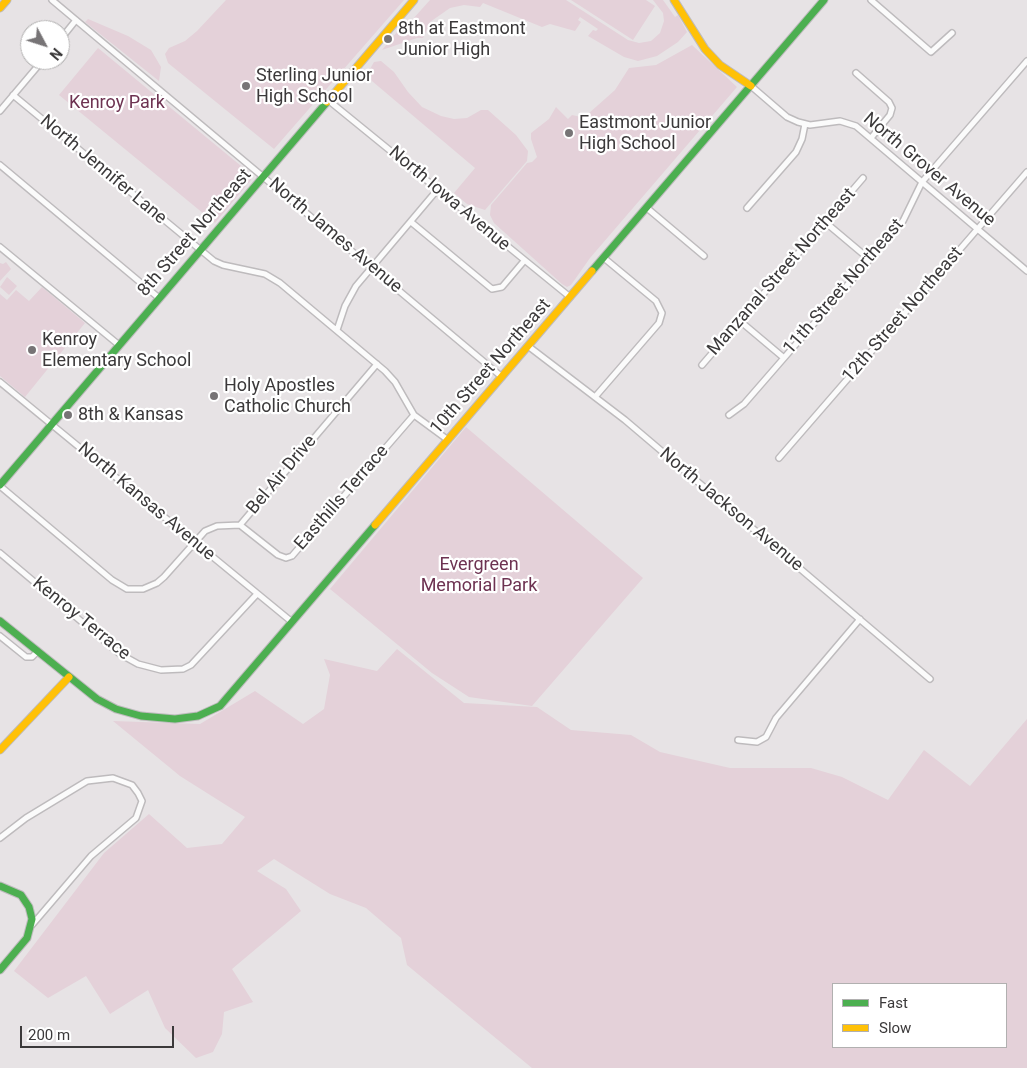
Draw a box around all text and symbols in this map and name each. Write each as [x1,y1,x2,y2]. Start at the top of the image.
place label: 8th at Eastmont Junior High [398,18,526,60]
north arrow [20,20,70,70]
marker: 8th at Eastmont Junior High [382,33,394,45]
text: N [46,45,65,63]
place label: Sterling Junior High School [256,65,372,108]
marker: Sterling Junior High School [240,80,252,92]
park label: Kenroy Park [69,92,165,114]
street label: North Grover Avenue [859,108,999,232]
street label: North Jennifer Lane [35,111,171,229]
place label: Eastmont Junior High School [579,112,711,154]
marker: Eastmont Junior High School [563,127,575,139]
street label: North Iowa Avenue [384,142,514,256]
street label: 8th Street Northeast [134,165,256,301]
street label: North James Avenue [264,174,406,298]
street label: Manzanal Street Northeast [703,184,861,360]
street label: 11th Street Northeast [779,215,909,359]
street label: 12th Street Northeast [838,243,968,387]
street label: 10th Street Northeast [426,295,556,439]
place label: Kenroy Elementary School [42,329,191,372]
marker: Kenroy Elementary School [26,344,38,356]
place label: Holy Apostles Catholic Church [224,375,351,418]
marker: Holy Apostles Catholic Church [208,390,220,402]
place label: 8th & Kansas [78,404,183,426]
marker: 8th & Kansas [62,409,74,421]
street label: Bel Air Drive [243,431,321,519]
street label: North Kansas Avenue [73,438,219,566]
street label: Easthills Terrace [291,441,393,555]
street label: North Jackson Avenue [655,444,807,576]
park label: Evergreen Memorial Park [421,554,537,596]
street label: Kenroy Terrace [28,573,134,665]
legend [832,983,1007,1048]
text: Fast [879,994,908,1012]
scale bar [22,1016,176,1048]
text: Slow [879,1019,911,1037]
text: 200 m [28,1026,70,1044]

